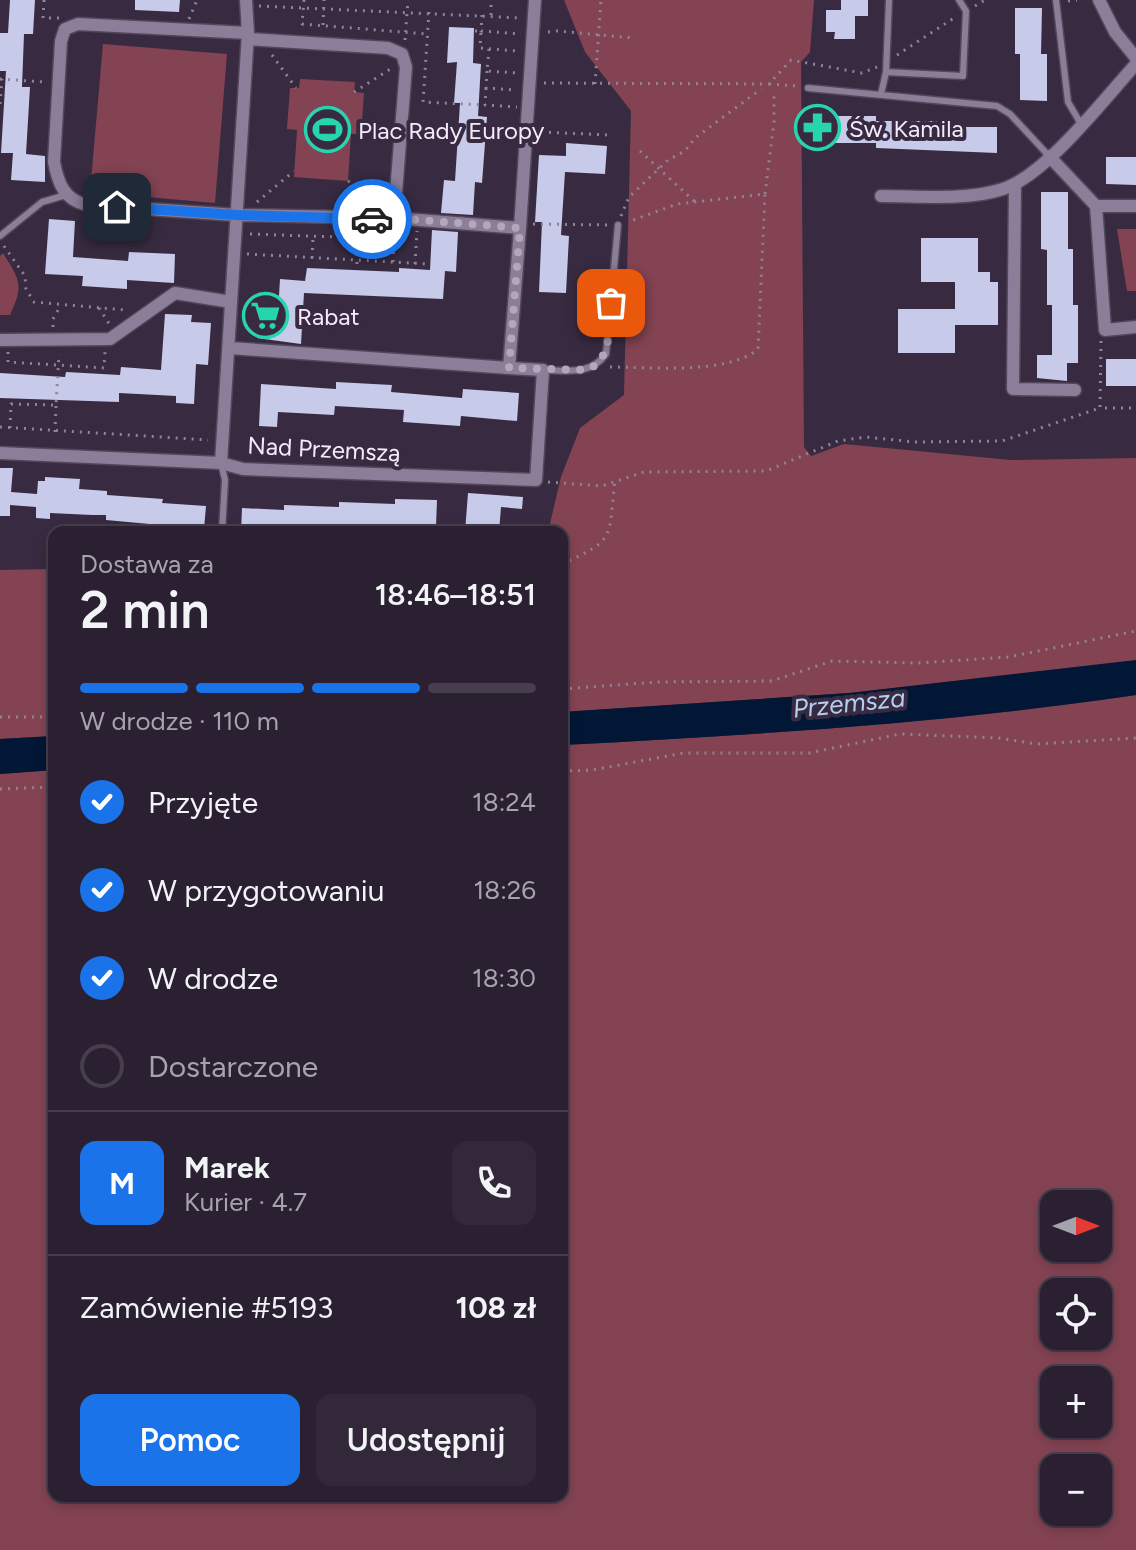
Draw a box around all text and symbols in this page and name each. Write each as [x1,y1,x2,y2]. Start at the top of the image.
pharmacy icon: Św. Kamila [794,104,842,152]
sports icon: Plac Rady Europy [303,106,351,154]
place label: Św. Kamila [849,114,964,143]
place label: Plac Rady Europy [358,116,545,145]
pin [83,173,151,241]
courier [332,179,412,259]
icon: home [95,185,139,229]
icon: car [350,197,394,241]
pin [577,269,645,337]
icon: bag [589,281,633,325]
supermarket icon: Rabat [242,292,290,340]
place label: Rabat [297,302,360,331]
street label: Nad Przemszą [247,431,401,467]
text: Dostawa za [80,548,214,580]
text: 18:46–18:51 [375,576,536,613]
text: 2 min [80,579,209,641]
water label: Przemsza [791,681,907,725]
text: W drodze · 110 m [80,705,279,737]
icon: check [80,780,124,824]
text: Przyjęte [148,784,258,821]
text: 18:24 [472,786,536,818]
icon: check [80,868,124,912]
text: W przygotowaniu [148,872,384,909]
text: 18:26 [473,874,536,906]
icon: check [80,956,124,1000]
text: W drodze [148,960,278,997]
text: 18:30 [472,962,536,994]
text: Dostarczone [148,1048,318,1085]
button: phone [452,1141,536,1225]
text: Marek [184,1149,270,1186]
text: M [109,1165,135,1202]
text: Kurier · 4.7 [184,1186,307,1218]
north arrow [1040,1190,1112,1262]
map controls [1040,1190,1112,1526]
button: locate [1040,1278,1112,1350]
text: Zamówienie #5193 [80,1289,333,1326]
text: 108 zł [456,1289,536,1326]
button: + [1040,1366,1112,1438]
button: Pomoc [80,1394,300,1486]
button: Udostępnij [316,1394,536,1486]
button: − [1040,1454,1112,1526]

